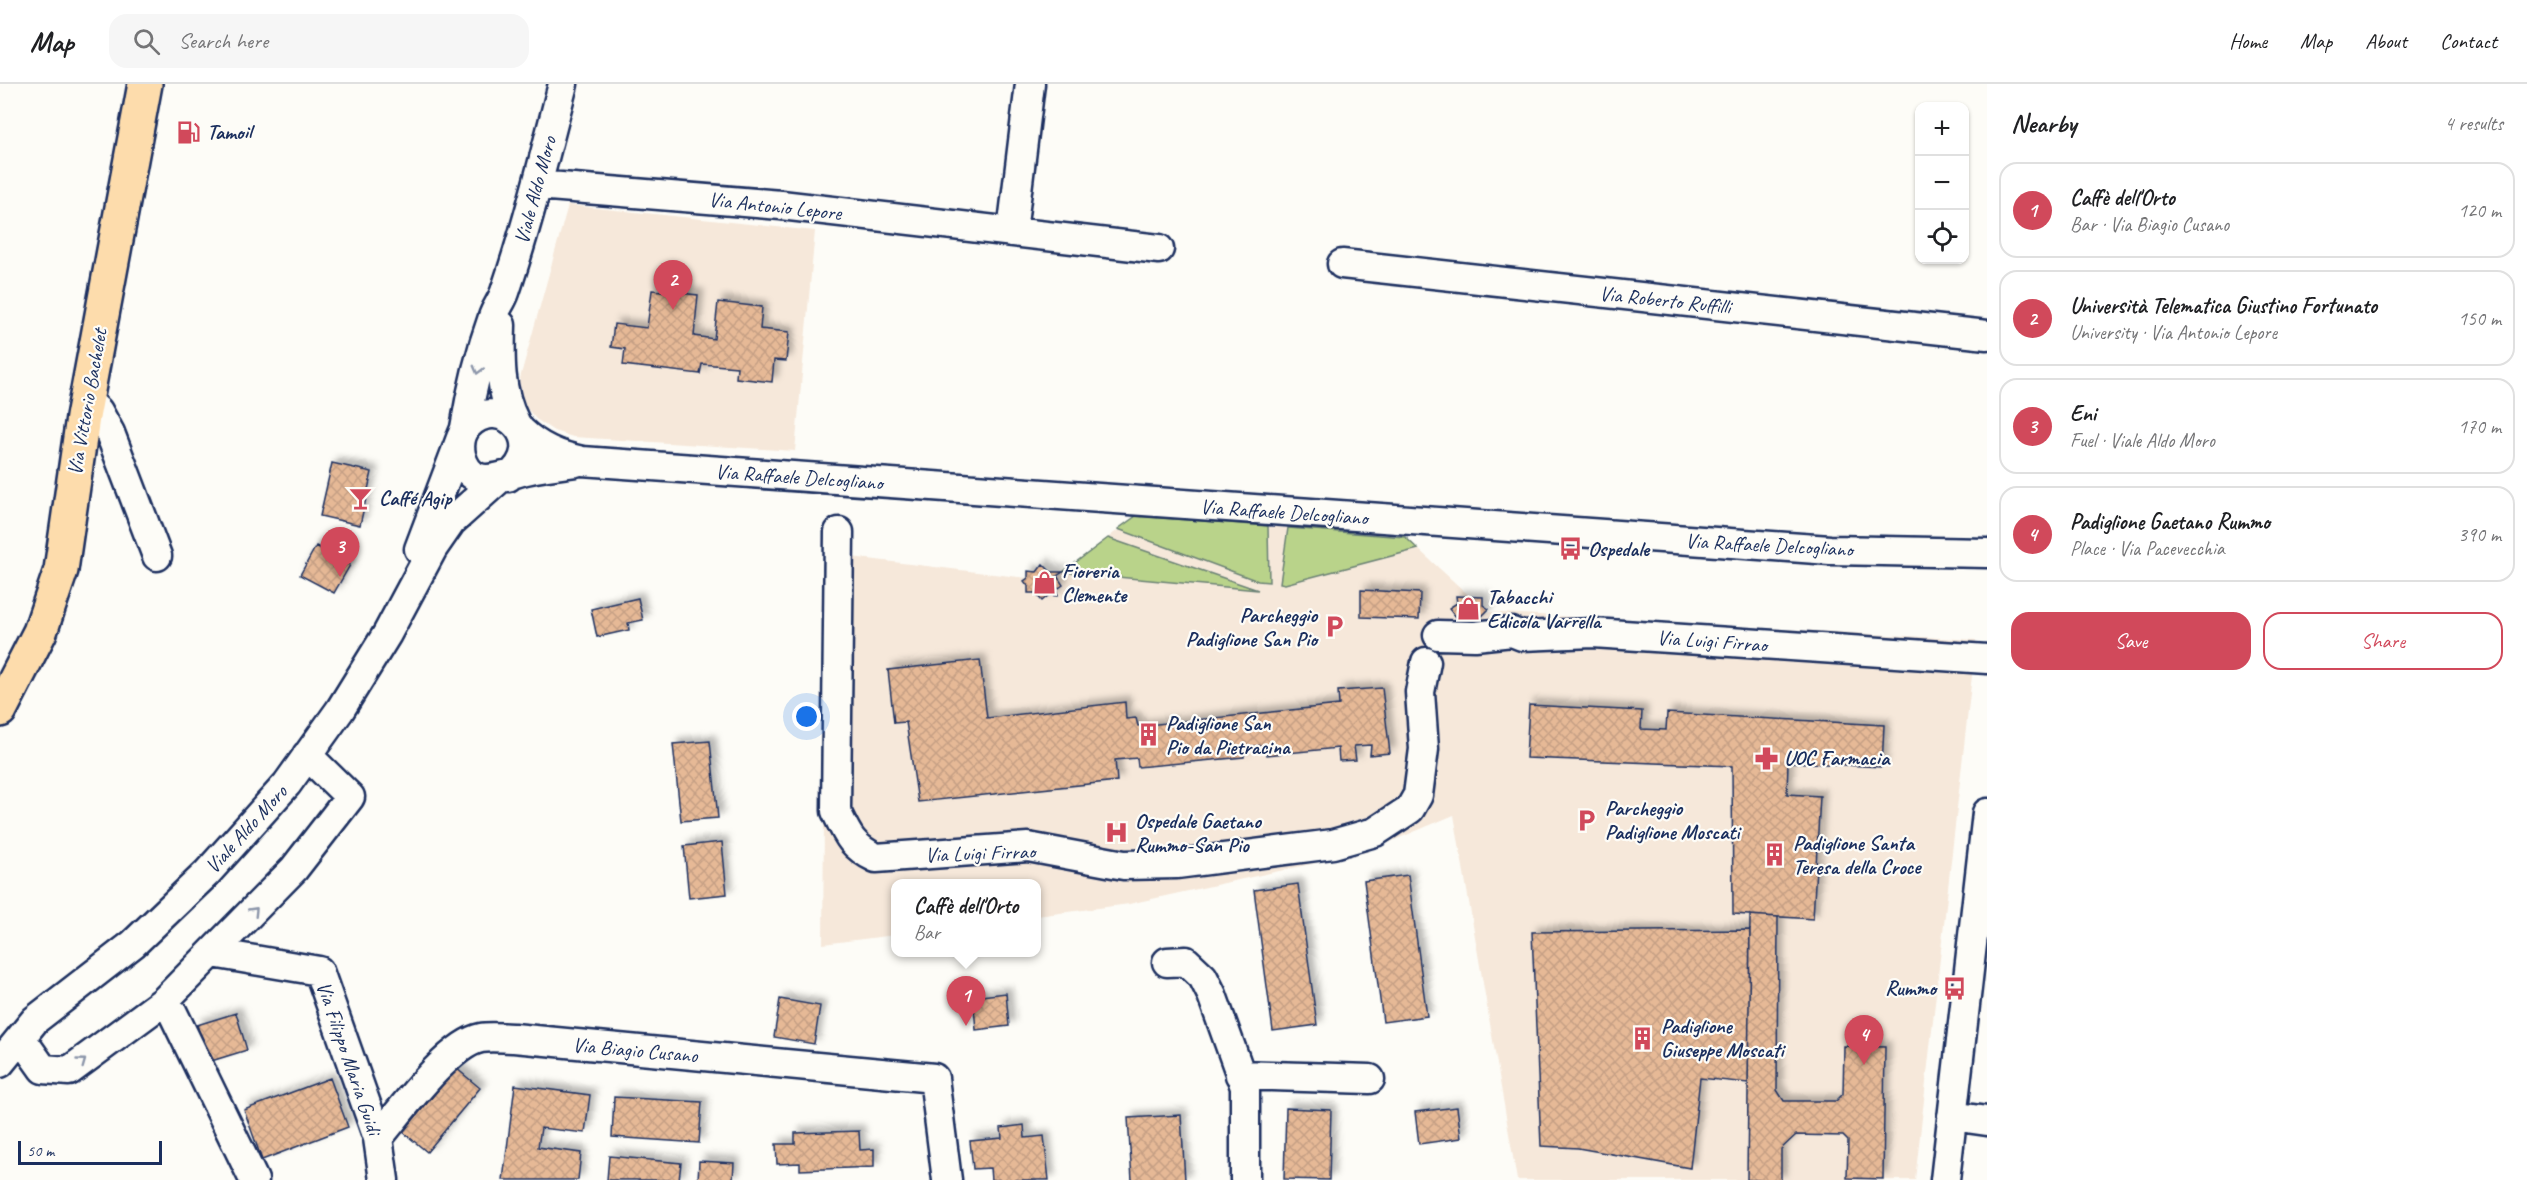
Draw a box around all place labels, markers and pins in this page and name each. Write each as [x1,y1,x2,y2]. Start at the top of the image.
fuel station icon: Tamoil [176,119,202,145]
place label: Tamoil [207,119,256,145]
pin: 2 [654,260,692,310]
bar icon: Caffé Agip [348,485,374,511]
place label: Caffé Agip [379,485,453,511]
pin: 3 [320,528,360,577]
bus stop icon: Ospedale [1557,536,1583,562]
place label: Ospedale [1588,536,1651,562]
place label: Fioreria Clemente [1062,558,1128,608]
shop icon: Fioreria Clemente [1031,570,1057,596]
place label: Tabacchi Edicola Varrella [1487,584,1603,634]
shop icon: Tabacchi Edicola Varrella [1456,596,1482,622]
place label: Parcheggio Padiglione San Pio [1186,602,1319,652]
parking icon: Parcheggio Padiglione San Pio [1322,614,1348,640]
place label: Padiglione San Pio da Pietracina [1166,710,1291,760]
building icon: Padiglione San Pio da Pietracina [1135,722,1161,748]
pharmacy icon: UOC Farmacia [1753,745,1779,771]
place label: UOC Farmacia [1784,745,1891,771]
place label: Parcheggio Padiglione Moscati [1605,795,1742,845]
parking icon: Parcheggio Padiglione Moscati [1574,807,1600,833]
place label: Ospedale Gaetano Rummo-San Pio [1135,808,1262,858]
hospital icon: Ospedale Gaetano Rummo-San Pio [1104,820,1130,846]
place label: Padiglione Santa Teresa della Croce [1793,830,1922,880]
building icon: Padiglione Santa Teresa della Croce [1762,842,1788,868]
place label: Rummo [1885,975,1938,1001]
bus stop icon: Rummo [1941,975,1967,1001]
pin: 1 [946,976,986,1026]
place label: Padiglione Giuseppe Moscati [1661,1013,1786,1063]
pin: 4 [1844,1016,1884,1065]
building icon: Padiglione Giuseppe Moscati [1630,1025,1656,1051]

